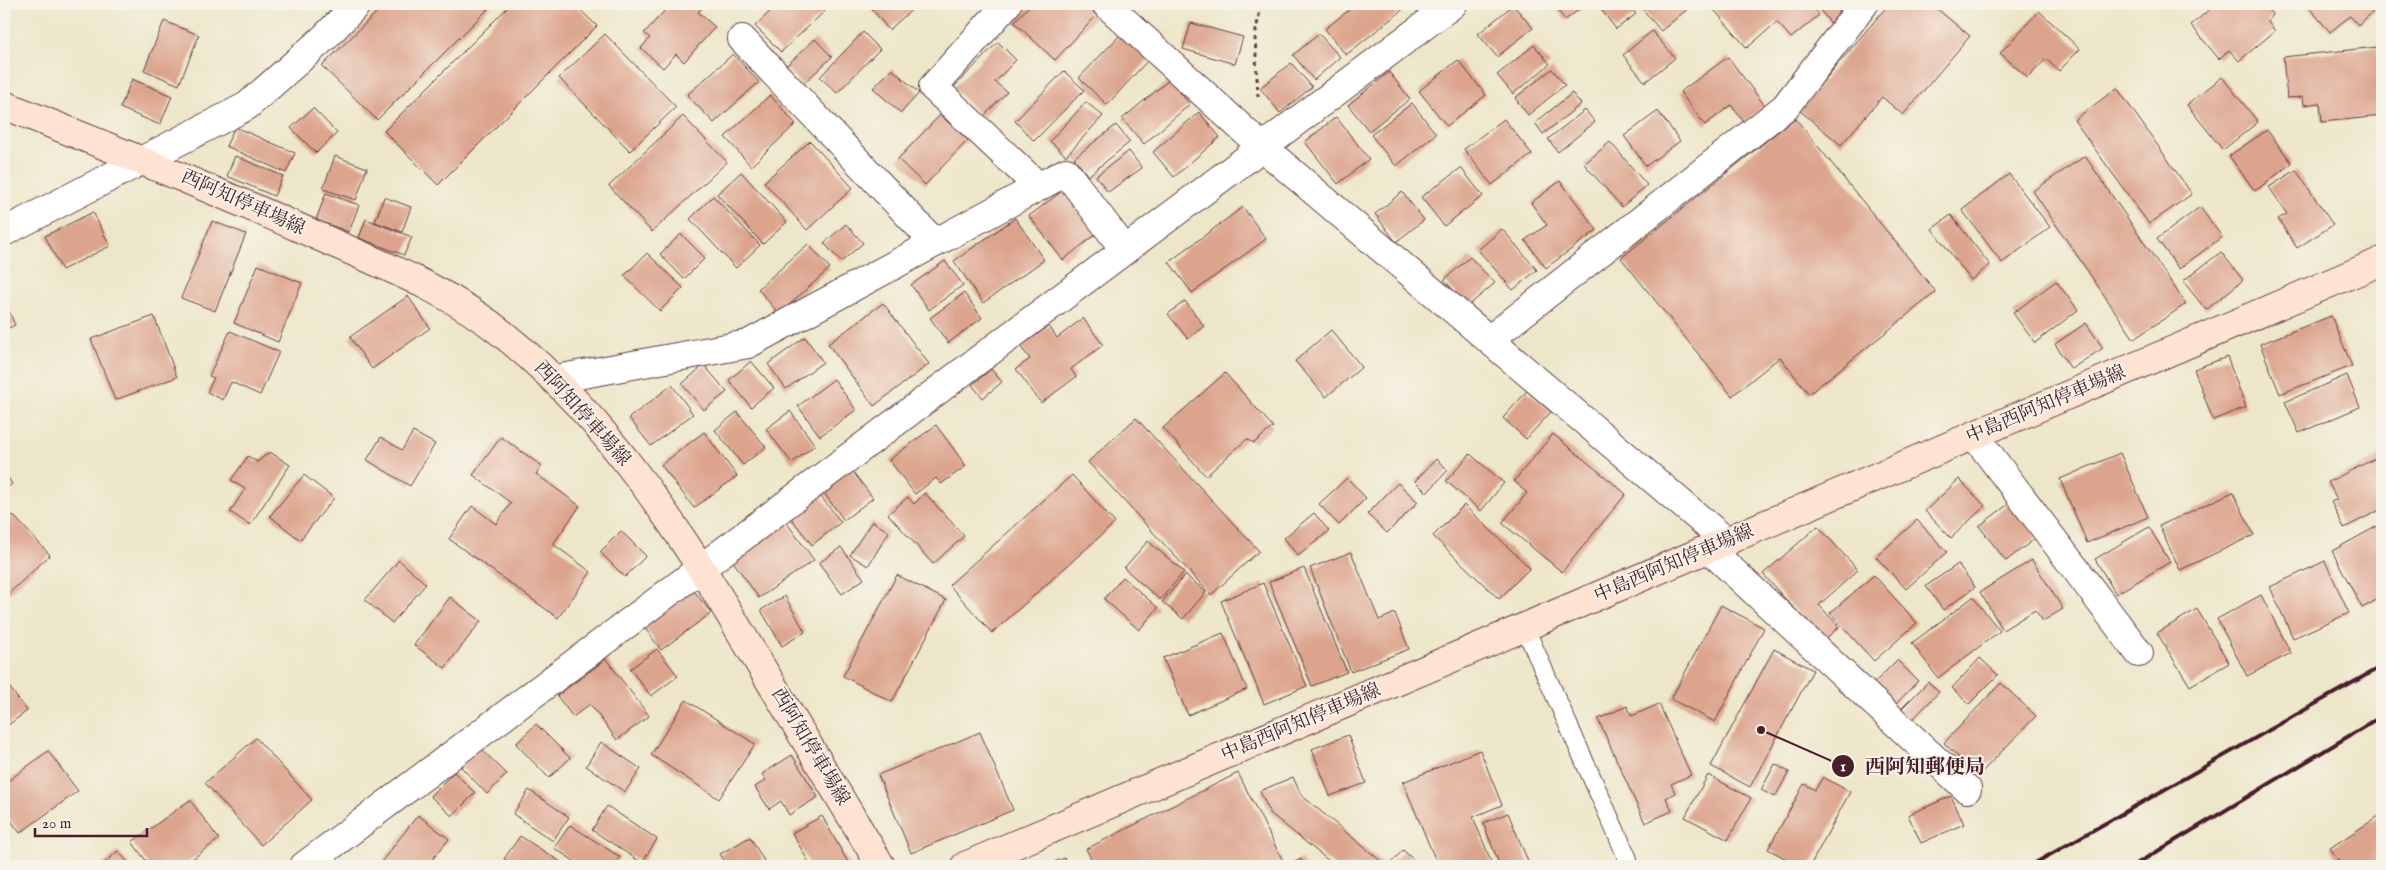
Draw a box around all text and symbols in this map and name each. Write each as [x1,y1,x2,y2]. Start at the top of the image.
street label: 西阿知停車場線 [177,165,309,241]
street label: 西阿知停車場線 [529,357,635,471]
street label: 中島西阿知停車場線 [1963,361,2129,449]
street label: 中島西阿知停車場線 [1591,520,1757,608]
street label: 中島西阿知停車場線 [1218,679,1384,767]
street label: 西阿知停車場線 [765,684,855,810]
callout: 西阿知郵便局 [1830,749,1995,784]
text: 西阿知郵便局 [1865,755,1985,780]
text: 1 [1840,757,1846,776]
scale bar [35,805,148,837]
text: 20 m [42,814,72,833]

